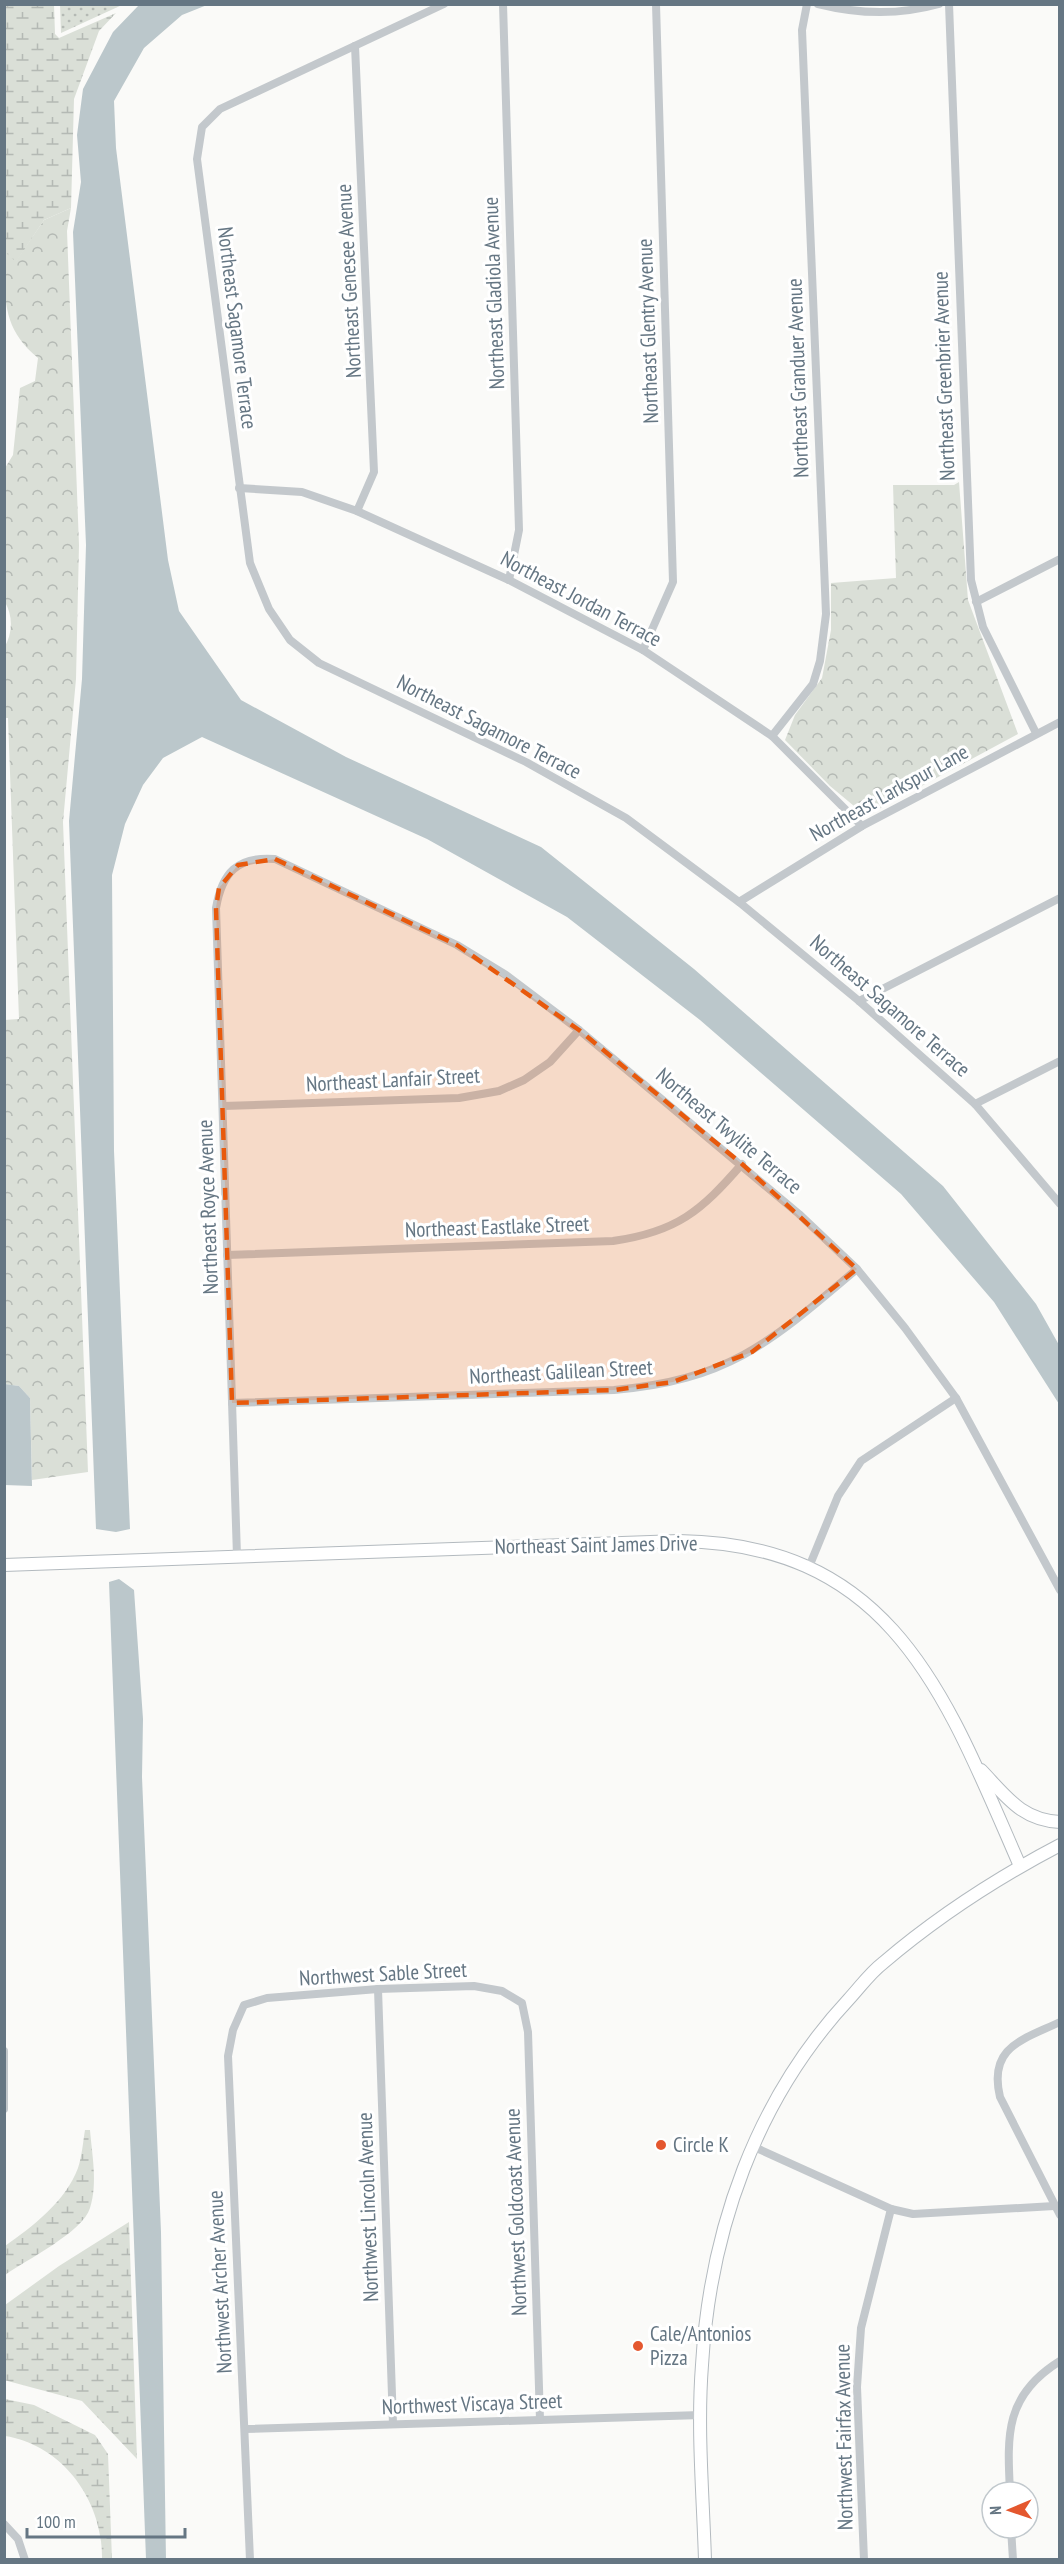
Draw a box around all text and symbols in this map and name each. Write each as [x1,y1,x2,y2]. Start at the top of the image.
street label: Northeast Genesee Avenue [330,183,367,379]
street label: Northeast Gladiola Avenue [477,196,510,390]
street label: Northeast Sagamore Terrace [212,225,263,431]
street label: Northeast Glentry Avenue [631,238,664,424]
street label: Northeast Greenbrier Avenue [926,271,961,481]
street label: Northeast Granduer Avenue [781,278,814,478]
street label: Northeast Jordan Terrace [496,545,666,652]
street label: Northeast Sagamore Terrace [392,668,586,785]
street label: Northeast Larkspur Lane [805,738,973,847]
street label: Northeast Sagamore Terrace [805,929,976,1083]
street label: Northeast Lanfair Street [305,1061,481,1098]
street label: Northeast Twylite Terrace [651,1062,808,1200]
street label: Northeast Royce Avenue [191,1119,224,1295]
street label: Northeast Eastlake Street [404,1210,590,1243]
street label: Northeast Galilean Street [469,1353,653,1390]
street label: Northeast Saint James Drive [494,1529,698,1560]
street label: Northwest Sable Street [298,1956,468,1991]
street label: Northwest Goldcoast Avenue [498,2108,533,2316]
street label: Northwest Lincoln Avenue [351,2112,384,2302]
place label: Circle K [673,2131,729,2158]
marker: Circle K [654,2138,668,2152]
street label: Northwest Archer Avenue [201,2190,238,2374]
place label: Cale/Antonios Pizza [650,2320,751,2371]
marker: Cale/Antonios Pizza [631,2339,645,2353]
street label: Northwest Fairfax Avenue [828,2344,859,2530]
street label: Northwest Viscaya Street [381,2387,563,2420]
north arrow [980,2480,1040,2540]
scale bar [27,2501,184,2539]
text: N [985,2506,1005,2515]
text: 100 m [36,2510,76,2533]

